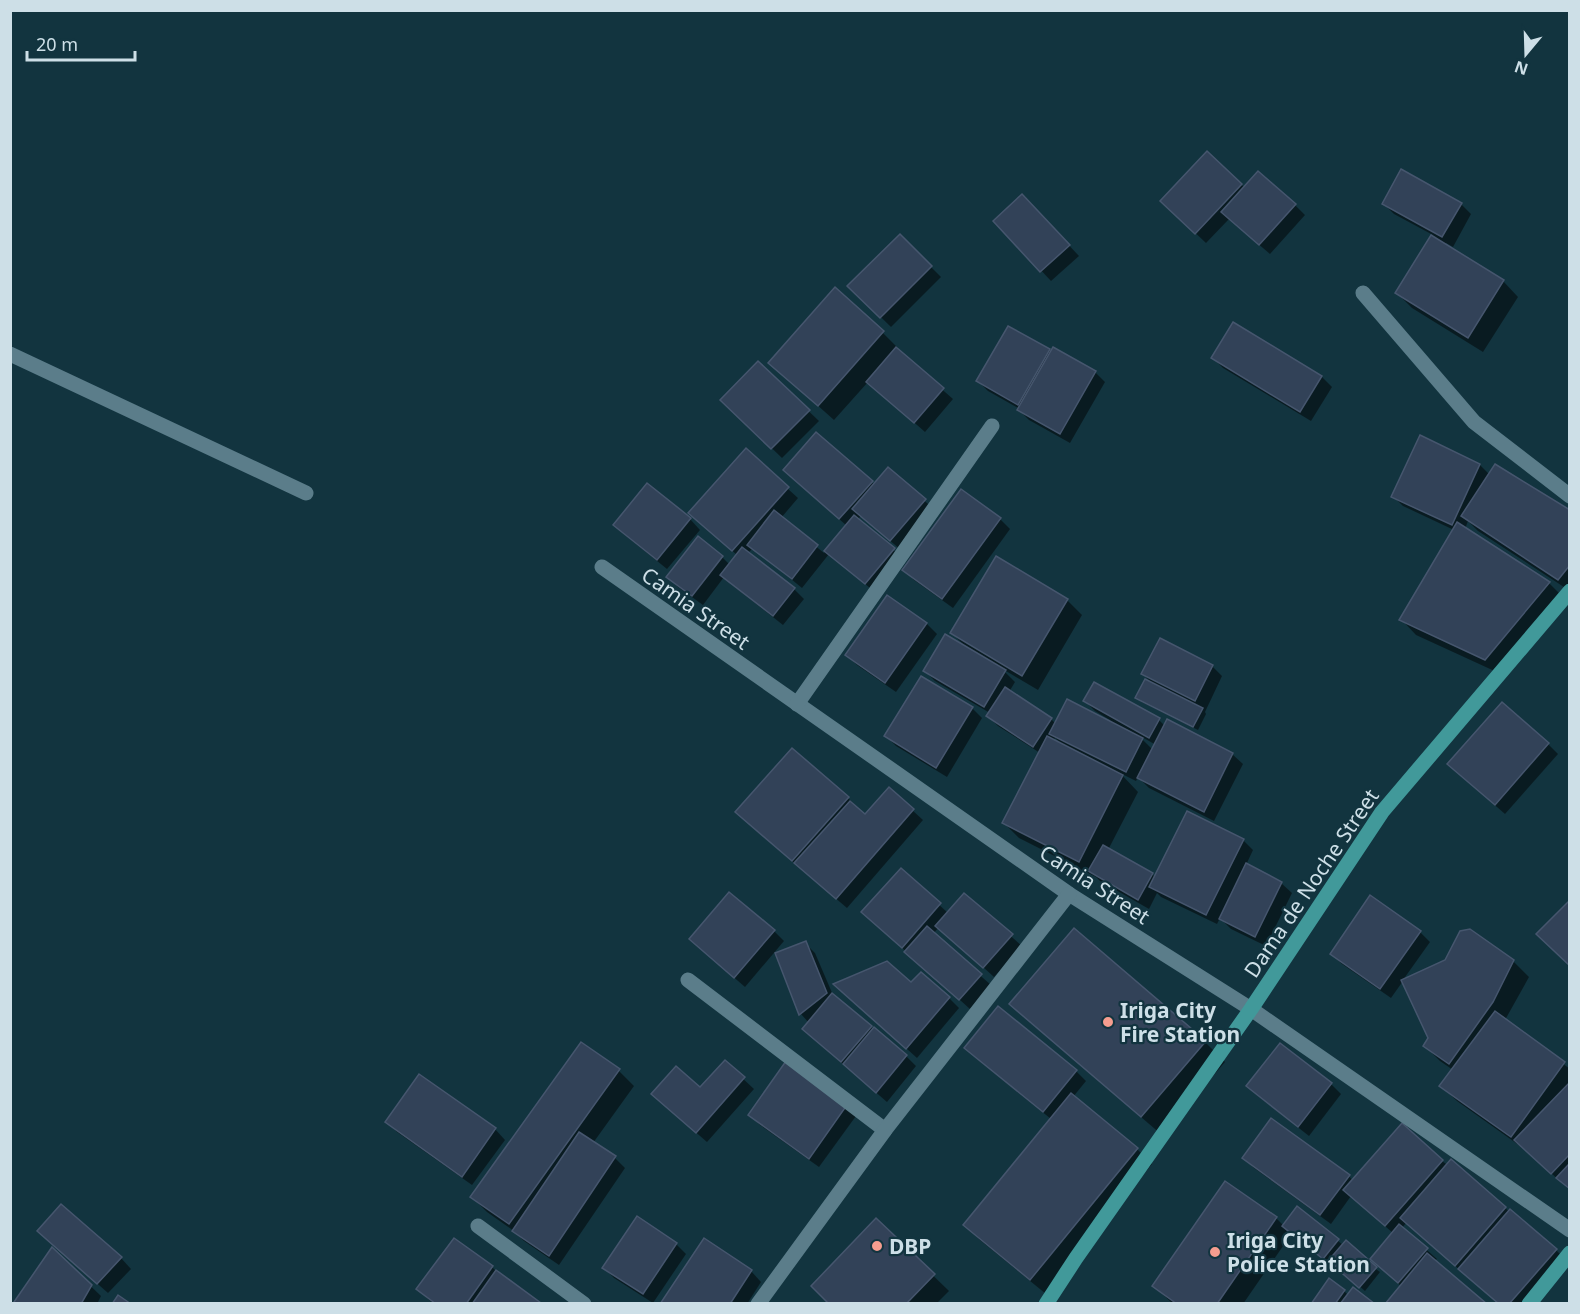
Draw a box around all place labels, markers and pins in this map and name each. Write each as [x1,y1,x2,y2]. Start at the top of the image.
place label: Iriga City Fire Station [1120,996,1240,1048]
marker: Iriga City Fire Station [1101,1015,1115,1029]
place label: Iriga City Police Station [1227,1226,1370,1278]
place label: DBP [889,1232,931,1260]
marker: DBP [870,1239,884,1253]
marker: Iriga City Police Station [1208,1245,1222,1259]

